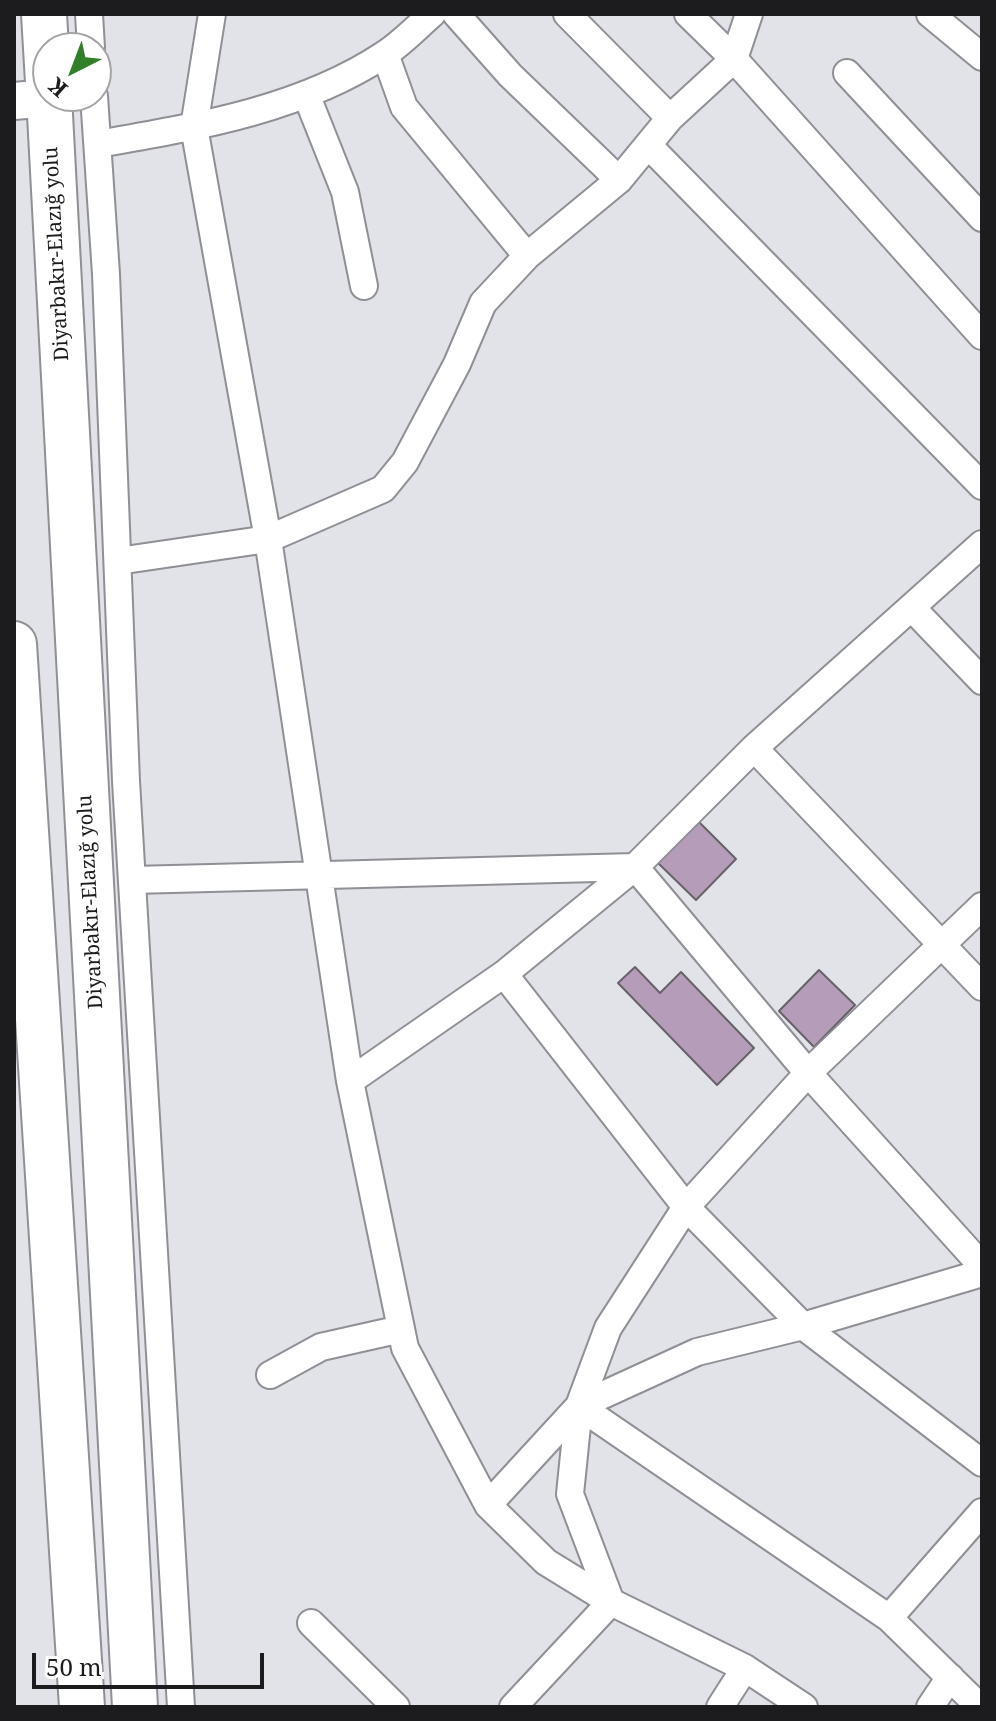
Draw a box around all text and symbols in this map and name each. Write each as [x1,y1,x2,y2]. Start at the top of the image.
north arrow [32,32,112,112]
text: K [41,72,73,105]
street label: Diyarbakır-Elazığ yolu [39,146,75,362]
street label: Diyarbakır-Elazığ yolu [73,794,109,1010]
scale bar [36,1637,268,1687]
text: 50 m [46,1650,102,1683]

